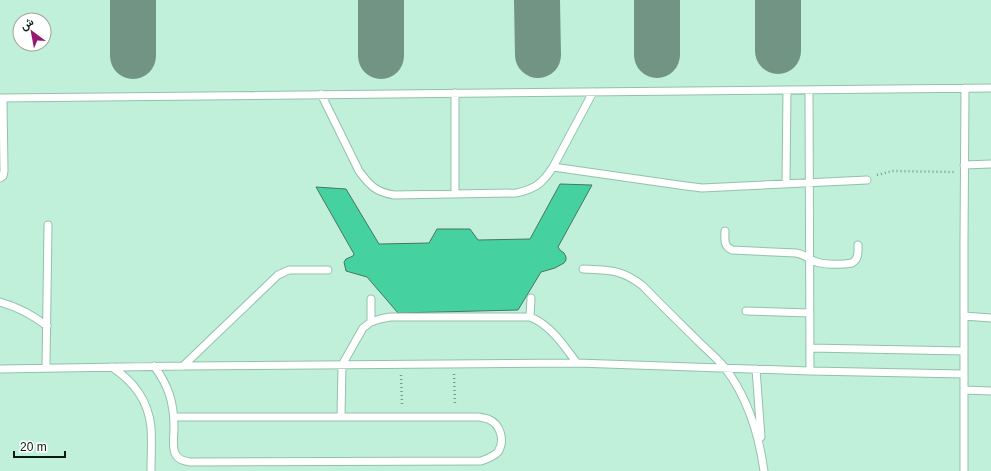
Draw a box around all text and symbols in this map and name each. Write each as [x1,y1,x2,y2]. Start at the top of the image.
north arrow [12,12,52,52]
text: ش [18,15,36,33]
scale bar [14,433,65,459]
text: 20 m [20,440,47,454]

